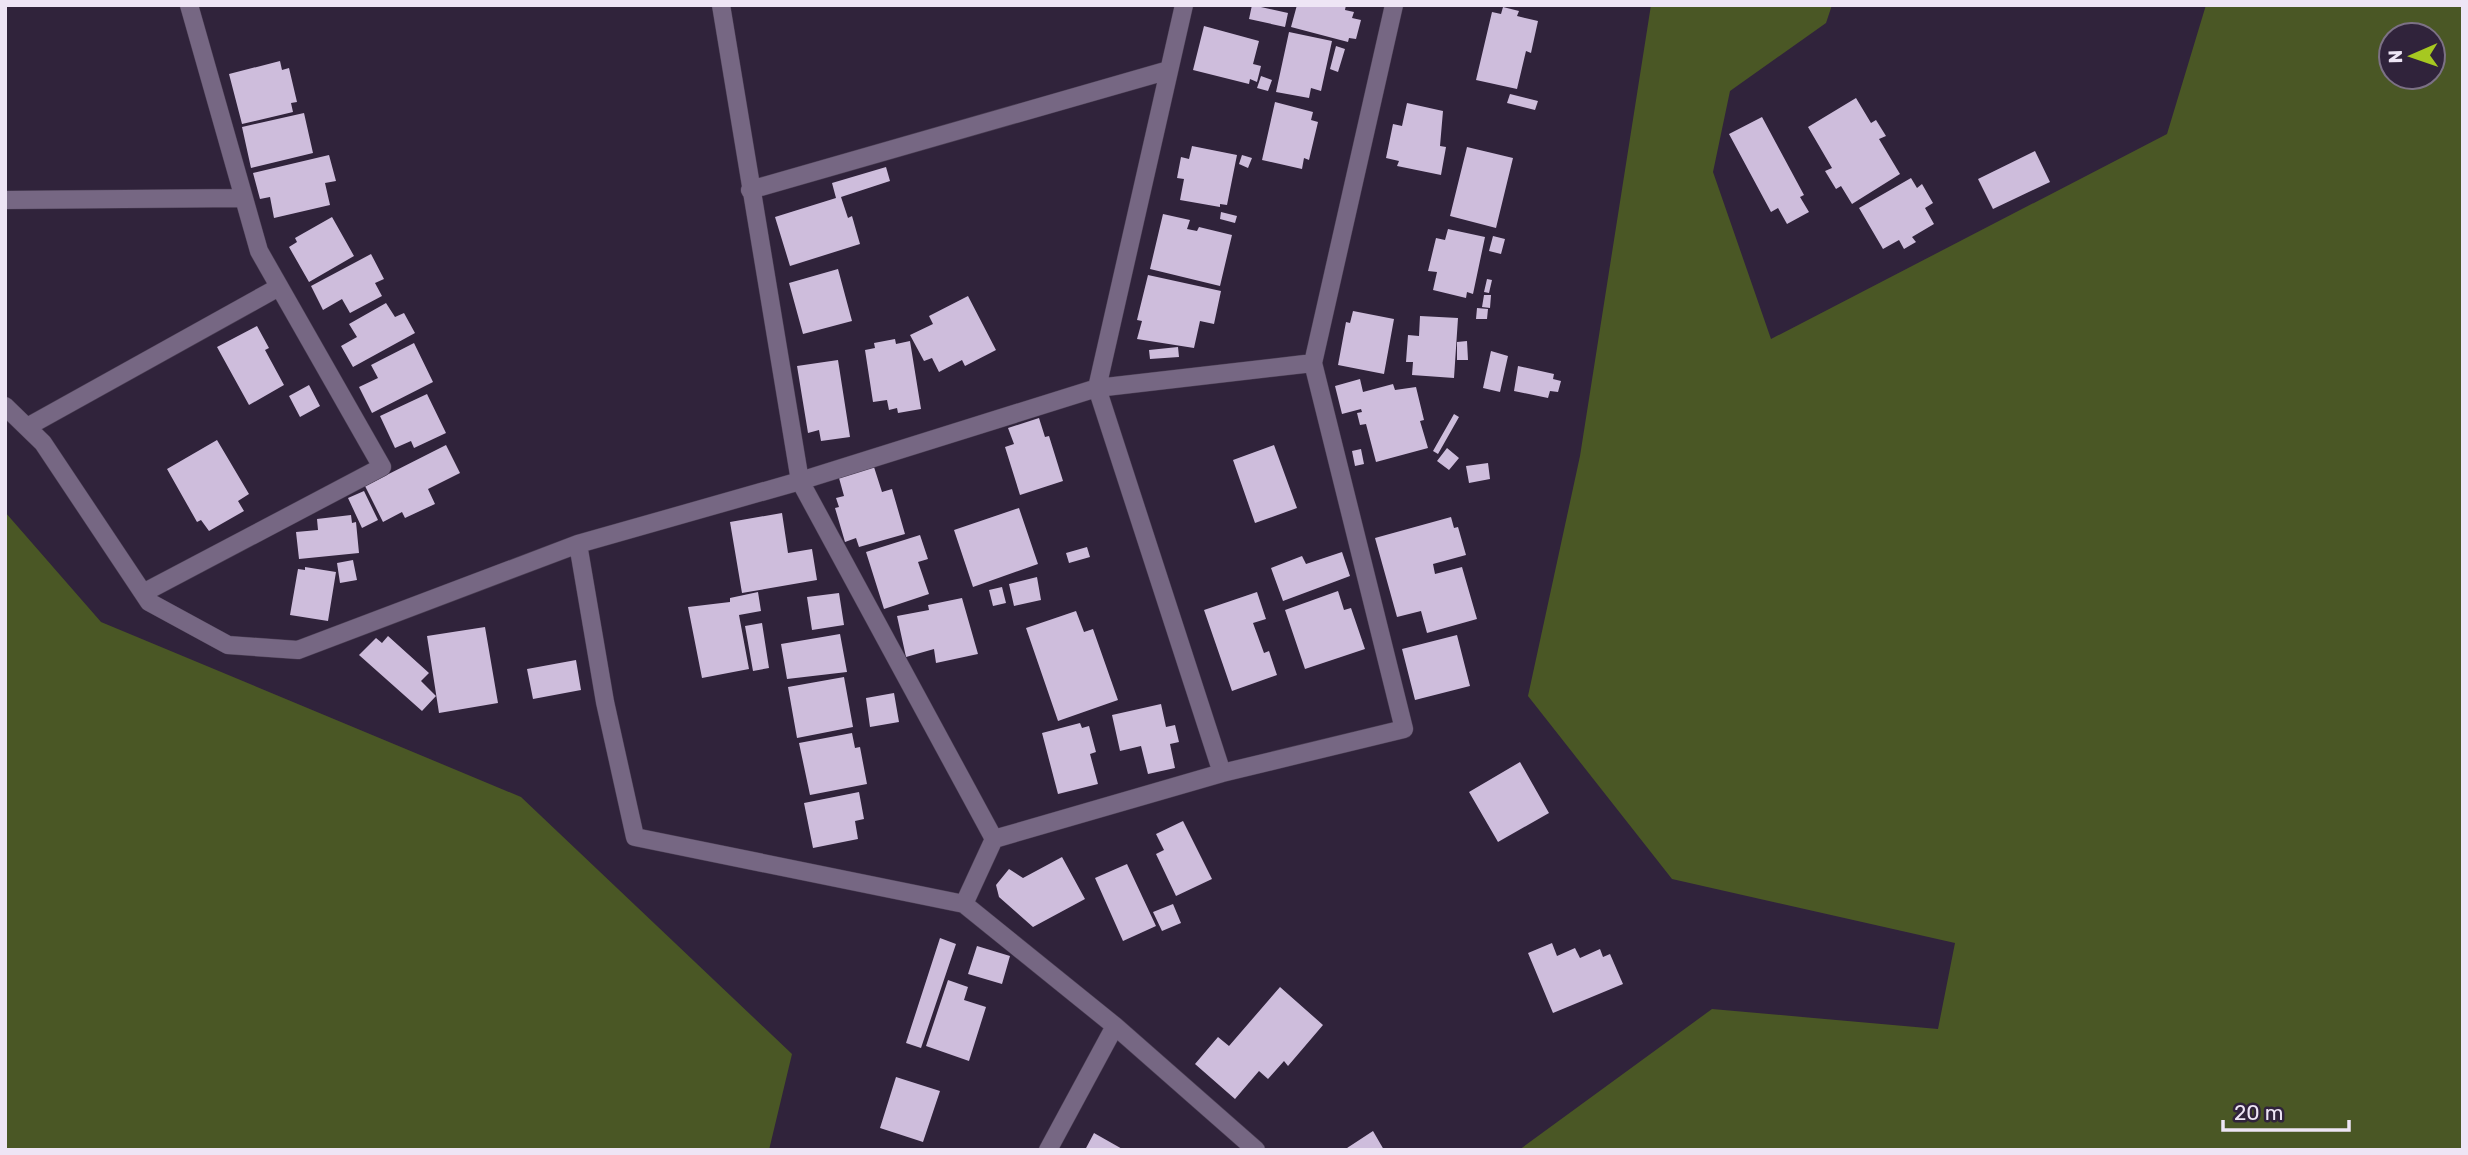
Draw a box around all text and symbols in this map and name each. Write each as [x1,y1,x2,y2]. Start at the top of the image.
north arrow [2377,21,2447,91]
text: N [2384,49,2407,64]
scale bar [2223,1088,2349,1132]
text: 20 m [2234,1100,2283,1125]

